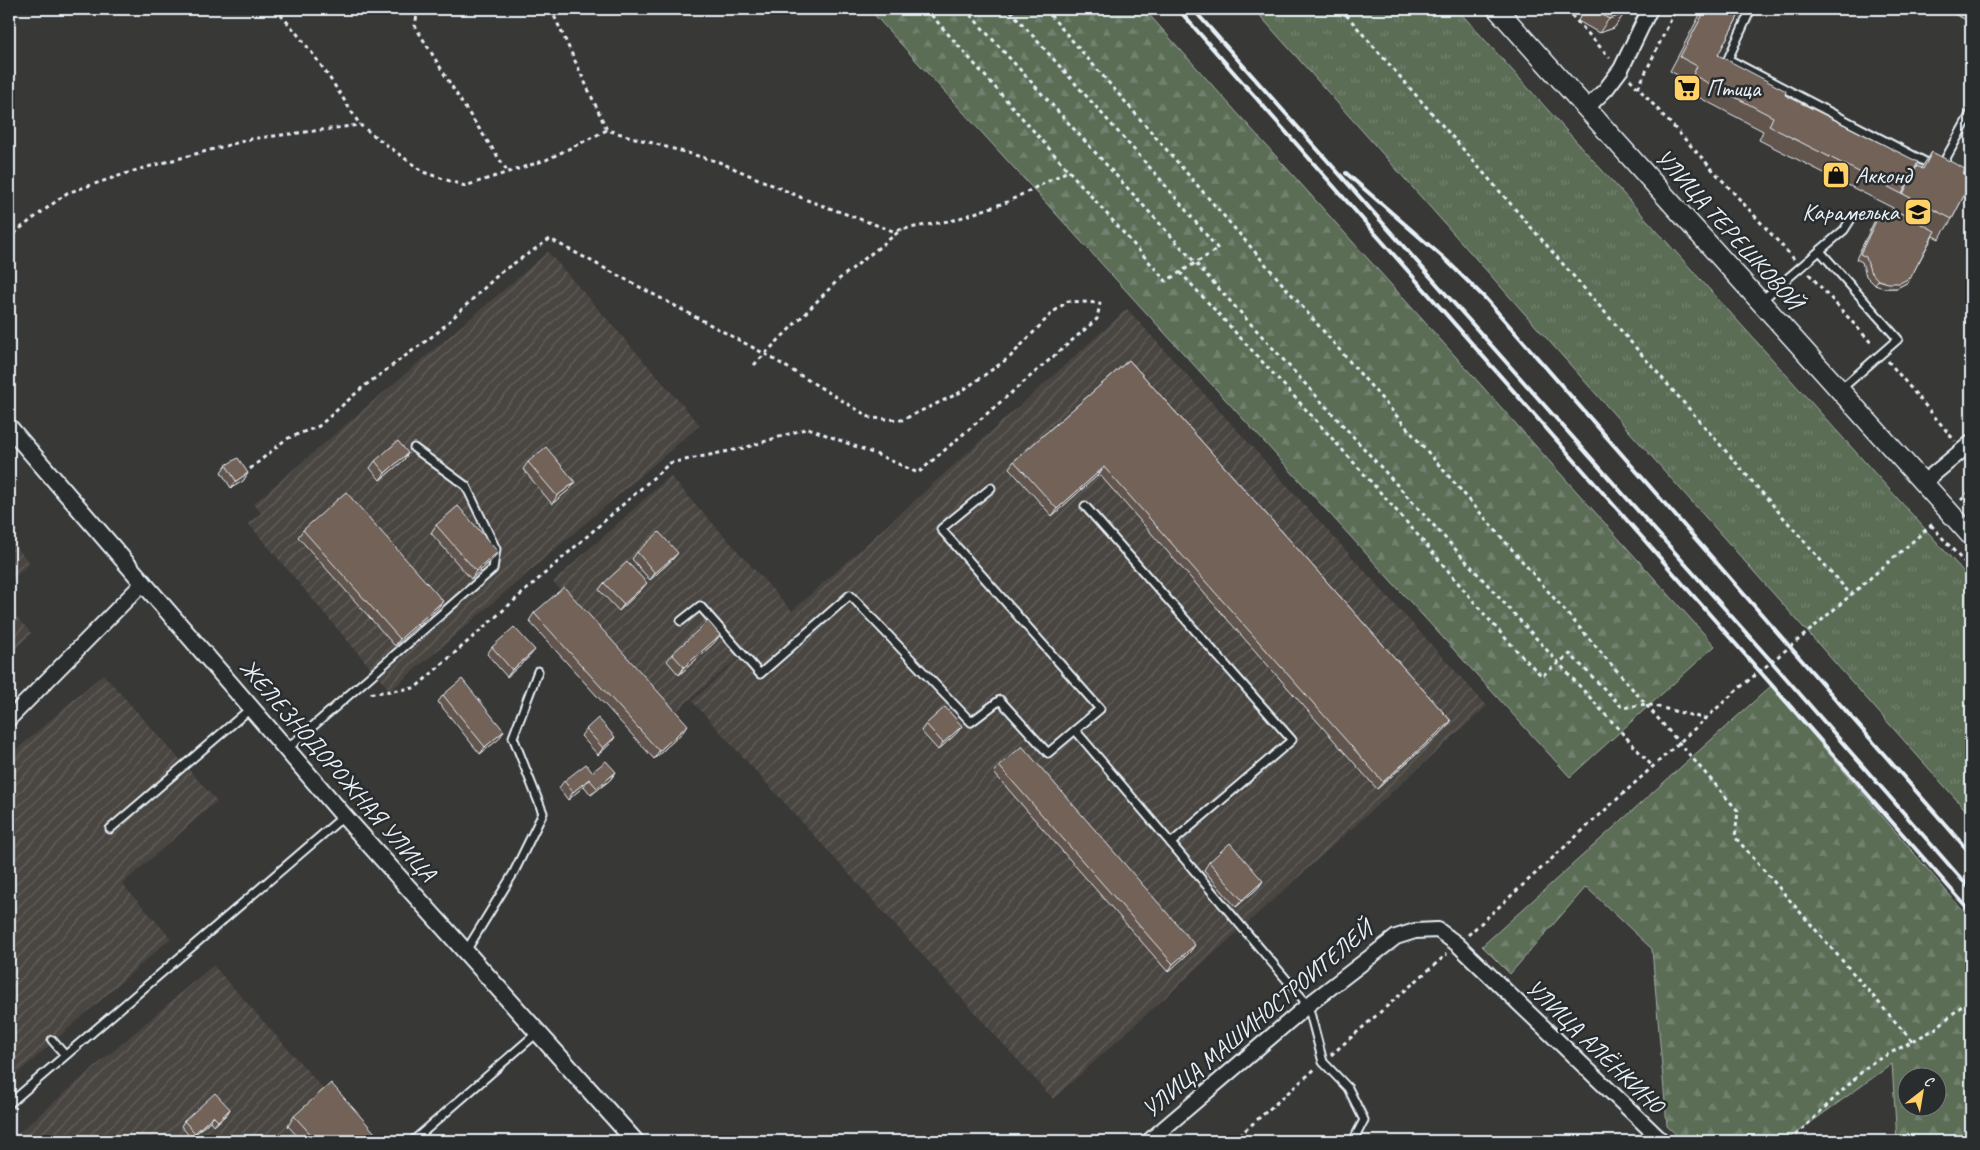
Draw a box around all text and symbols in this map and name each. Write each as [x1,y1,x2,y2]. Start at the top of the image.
supermarket icon: Птица [1672,73,1702,103]
place label: Птица [1706,73,1762,103]
street label: УЛИЦА ТЕРЕШКОВОЙ [1649,142,1812,319]
shop icon: Акконд [1821,160,1851,190]
place label: Акконд [1855,160,1914,190]
place label: Карамелька [1802,197,1901,227]
school or university icon: Карамелька [1903,197,1933,227]
street label: ЖЕЛЕЗНОДОРОЖНАЯ УЛИЦА [233,653,443,888]
street label: УЛИЦА МАШИНОСТРОИТЕЛЕЙ [1136,911,1381,1124]
street label: УЛИЦА АЛЁНКИНО [1520,972,1672,1121]
north arrow [1898,1068,1948,1118]
text: С [1921,1072,1938,1091]

